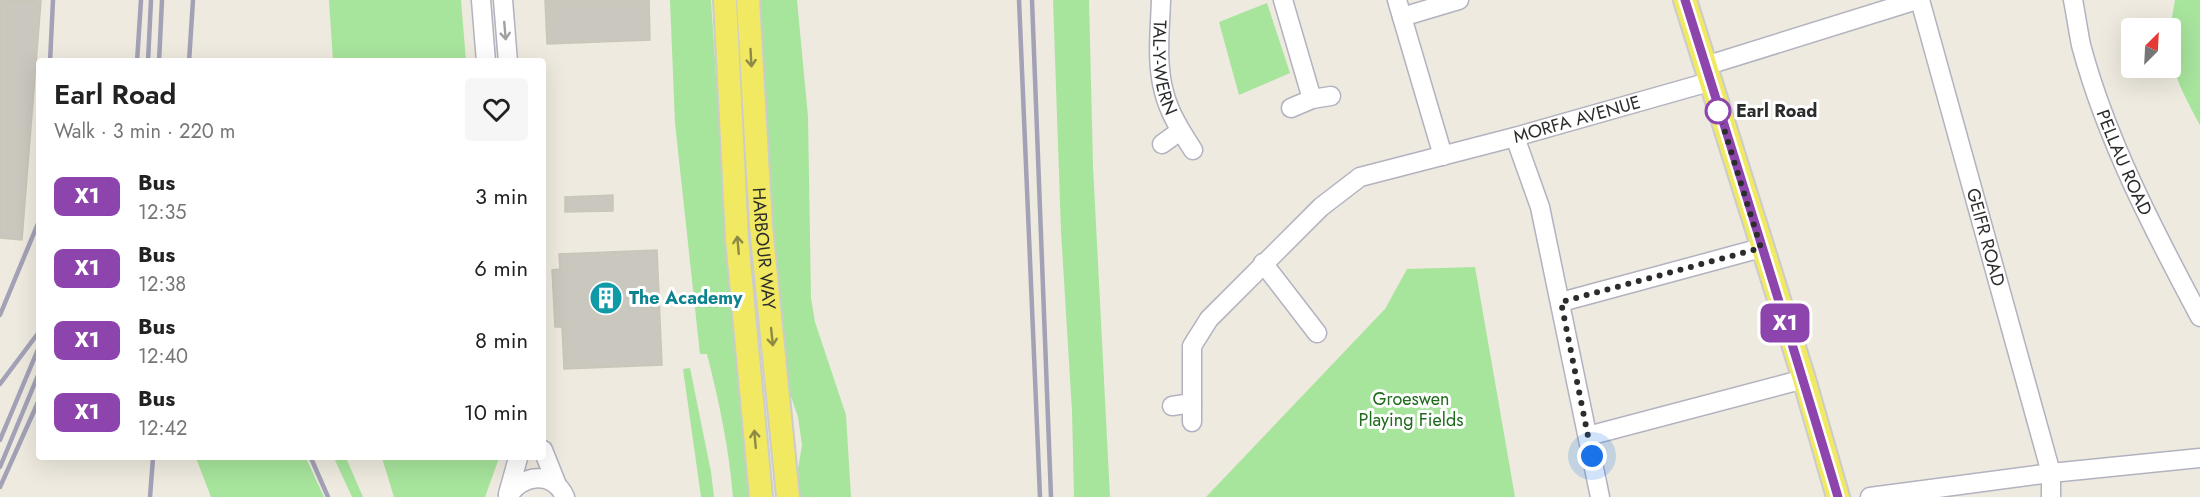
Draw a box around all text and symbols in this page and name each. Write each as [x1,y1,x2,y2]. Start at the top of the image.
north arrow [2121,18,2181,78]
map controls [2121,18,2181,78]
street label: TAL-Y-WERN [1146,19,1184,119]
one-way arrow [500,20,511,40]
one-way arrow [746,48,757,68]
text: Earl Road [54,74,176,115]
button: heart [465,78,528,141]
street label: MORFA AVENUE [1510,89,1644,150]
marker: Earl Road [1705,98,1731,124]
place label: Earl Road [1736,98,1817,124]
street label: PELLAU ROAD [2090,106,2159,220]
text: Walk · 3 min · 220 m [54,117,235,146]
text: Bus [138,166,175,198]
text: 3 min [475,180,528,212]
text: X1 [74,181,100,211]
street label: GEIFR ROAD [1960,185,2012,289]
street label: HARBOUR WAY [746,187,782,312]
text: 12:35 [138,198,187,227]
one-way arrow [732,235,743,255]
text: Bus [138,238,175,270]
text: 6 min [474,252,528,284]
text: X1 [74,253,100,283]
text: 12:38 [138,270,186,299]
building icon: The Academy [588,280,624,316]
place label: The Academy [629,285,743,311]
line badge: X1 [1758,304,1812,342]
text: X1 [1772,308,1798,338]
text: Bus [138,310,175,342]
text: 8 min [475,324,528,356]
text: X1 [74,325,100,355]
one-way arrow [767,326,778,346]
text: 12:40 [138,342,188,371]
text: Bus [138,382,175,414]
park label: Groeswen Playing Fields [1359,386,1463,433]
text: 10 min [464,396,528,428]
text: X1 [74,397,100,427]
text: 12:42 [138,414,187,443]
one-way arrow [749,429,760,449]
your location [1577,441,1607,471]

